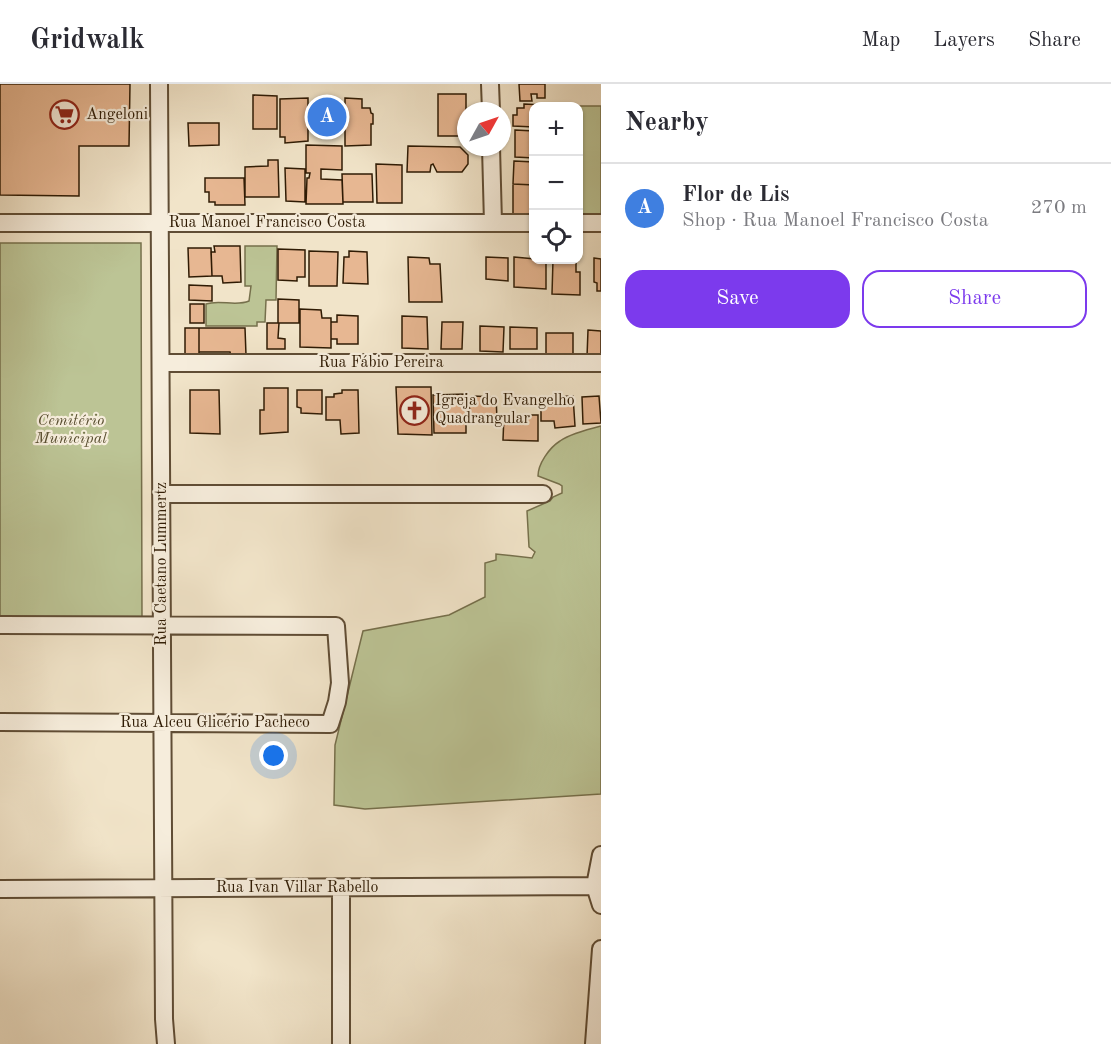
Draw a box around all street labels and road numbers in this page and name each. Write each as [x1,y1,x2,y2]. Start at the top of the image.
street label: Rua Manoel Francisco Costa [168,215,366,231]
street label: Rua Fábio Pereira [318,355,444,371]
street label: Rua Caetano Lummertz [154,482,170,646]
street label: Rua Alceu Glicério Pacheco [120,715,310,731]
street label: Rua Ivan Villar Rabello [216,880,378,896]

